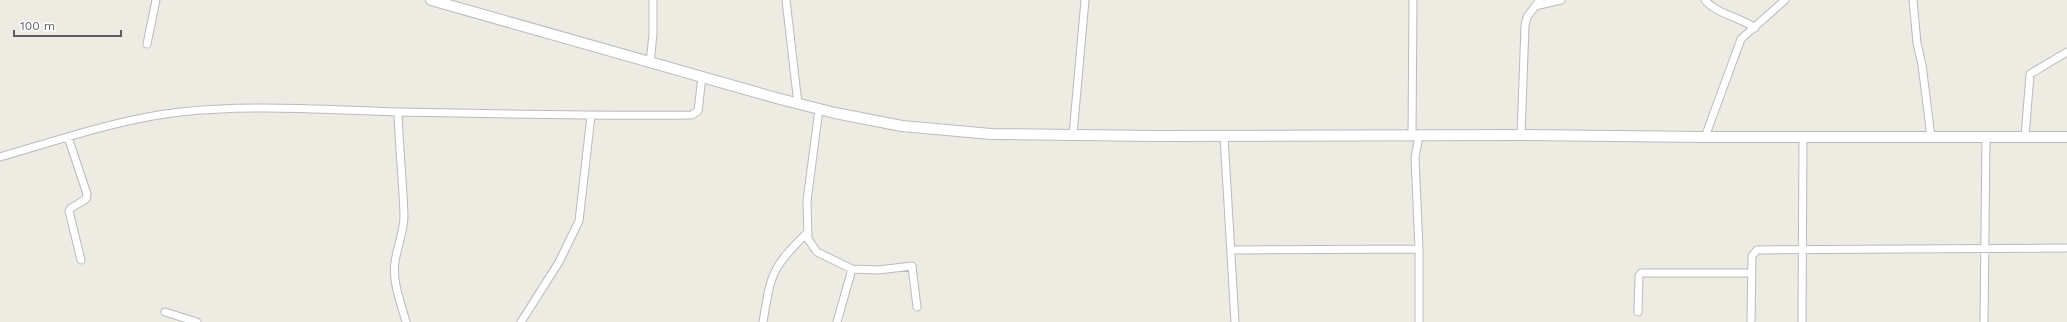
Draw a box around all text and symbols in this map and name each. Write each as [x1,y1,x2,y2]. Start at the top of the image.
scale bar [14,12,121,38]
text: 100 m [20,19,55,33]

